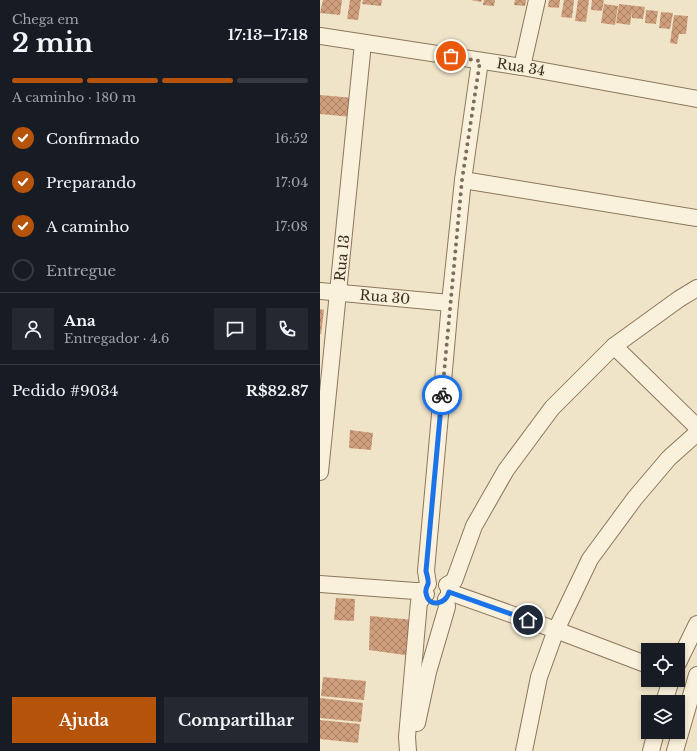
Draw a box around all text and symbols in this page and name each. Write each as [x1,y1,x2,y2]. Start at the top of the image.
text: Chega em [12,11,79,28]
text: 17:13–17:18 [228,25,308,44]
text: 2 min [12,27,93,59]
pin [434,39,468,73]
icon: bag [440,45,462,67]
street label: Rua 34 [495,54,547,80]
text: A caminho · 180 m [12,89,136,106]
icon: check [12,127,34,149]
text: Confirmado [46,129,139,148]
text: 16:52 [275,130,308,147]
icon: check [12,171,34,193]
text: Preparando [46,173,136,192]
text: 17:04 [275,174,308,191]
icon: check [12,215,34,237]
text: A caminho [46,217,129,236]
text: 17:08 [275,218,308,235]
street label: Rua 13 [331,234,353,282]
text: Entregue [46,261,116,280]
street label: Rua 30 [359,286,411,308]
button: person [12,308,54,350]
button: chat [214,308,256,350]
button: phone [266,308,308,350]
text: Ana [64,311,96,330]
text: Entregador · 4.6 [64,330,169,347]
courier [422,375,462,415]
text: Pedido #9034 [12,381,118,400]
text: R$82.87 [246,381,308,400]
icon: bike [431,384,453,406]
pin [511,603,545,637]
icon: home [517,609,539,631]
map controls [641,643,685,739]
button: locate [641,643,685,687]
button: layers [641,695,685,739]
button: Ajuda [12,697,156,743]
button: Compartilhar [164,697,308,743]

